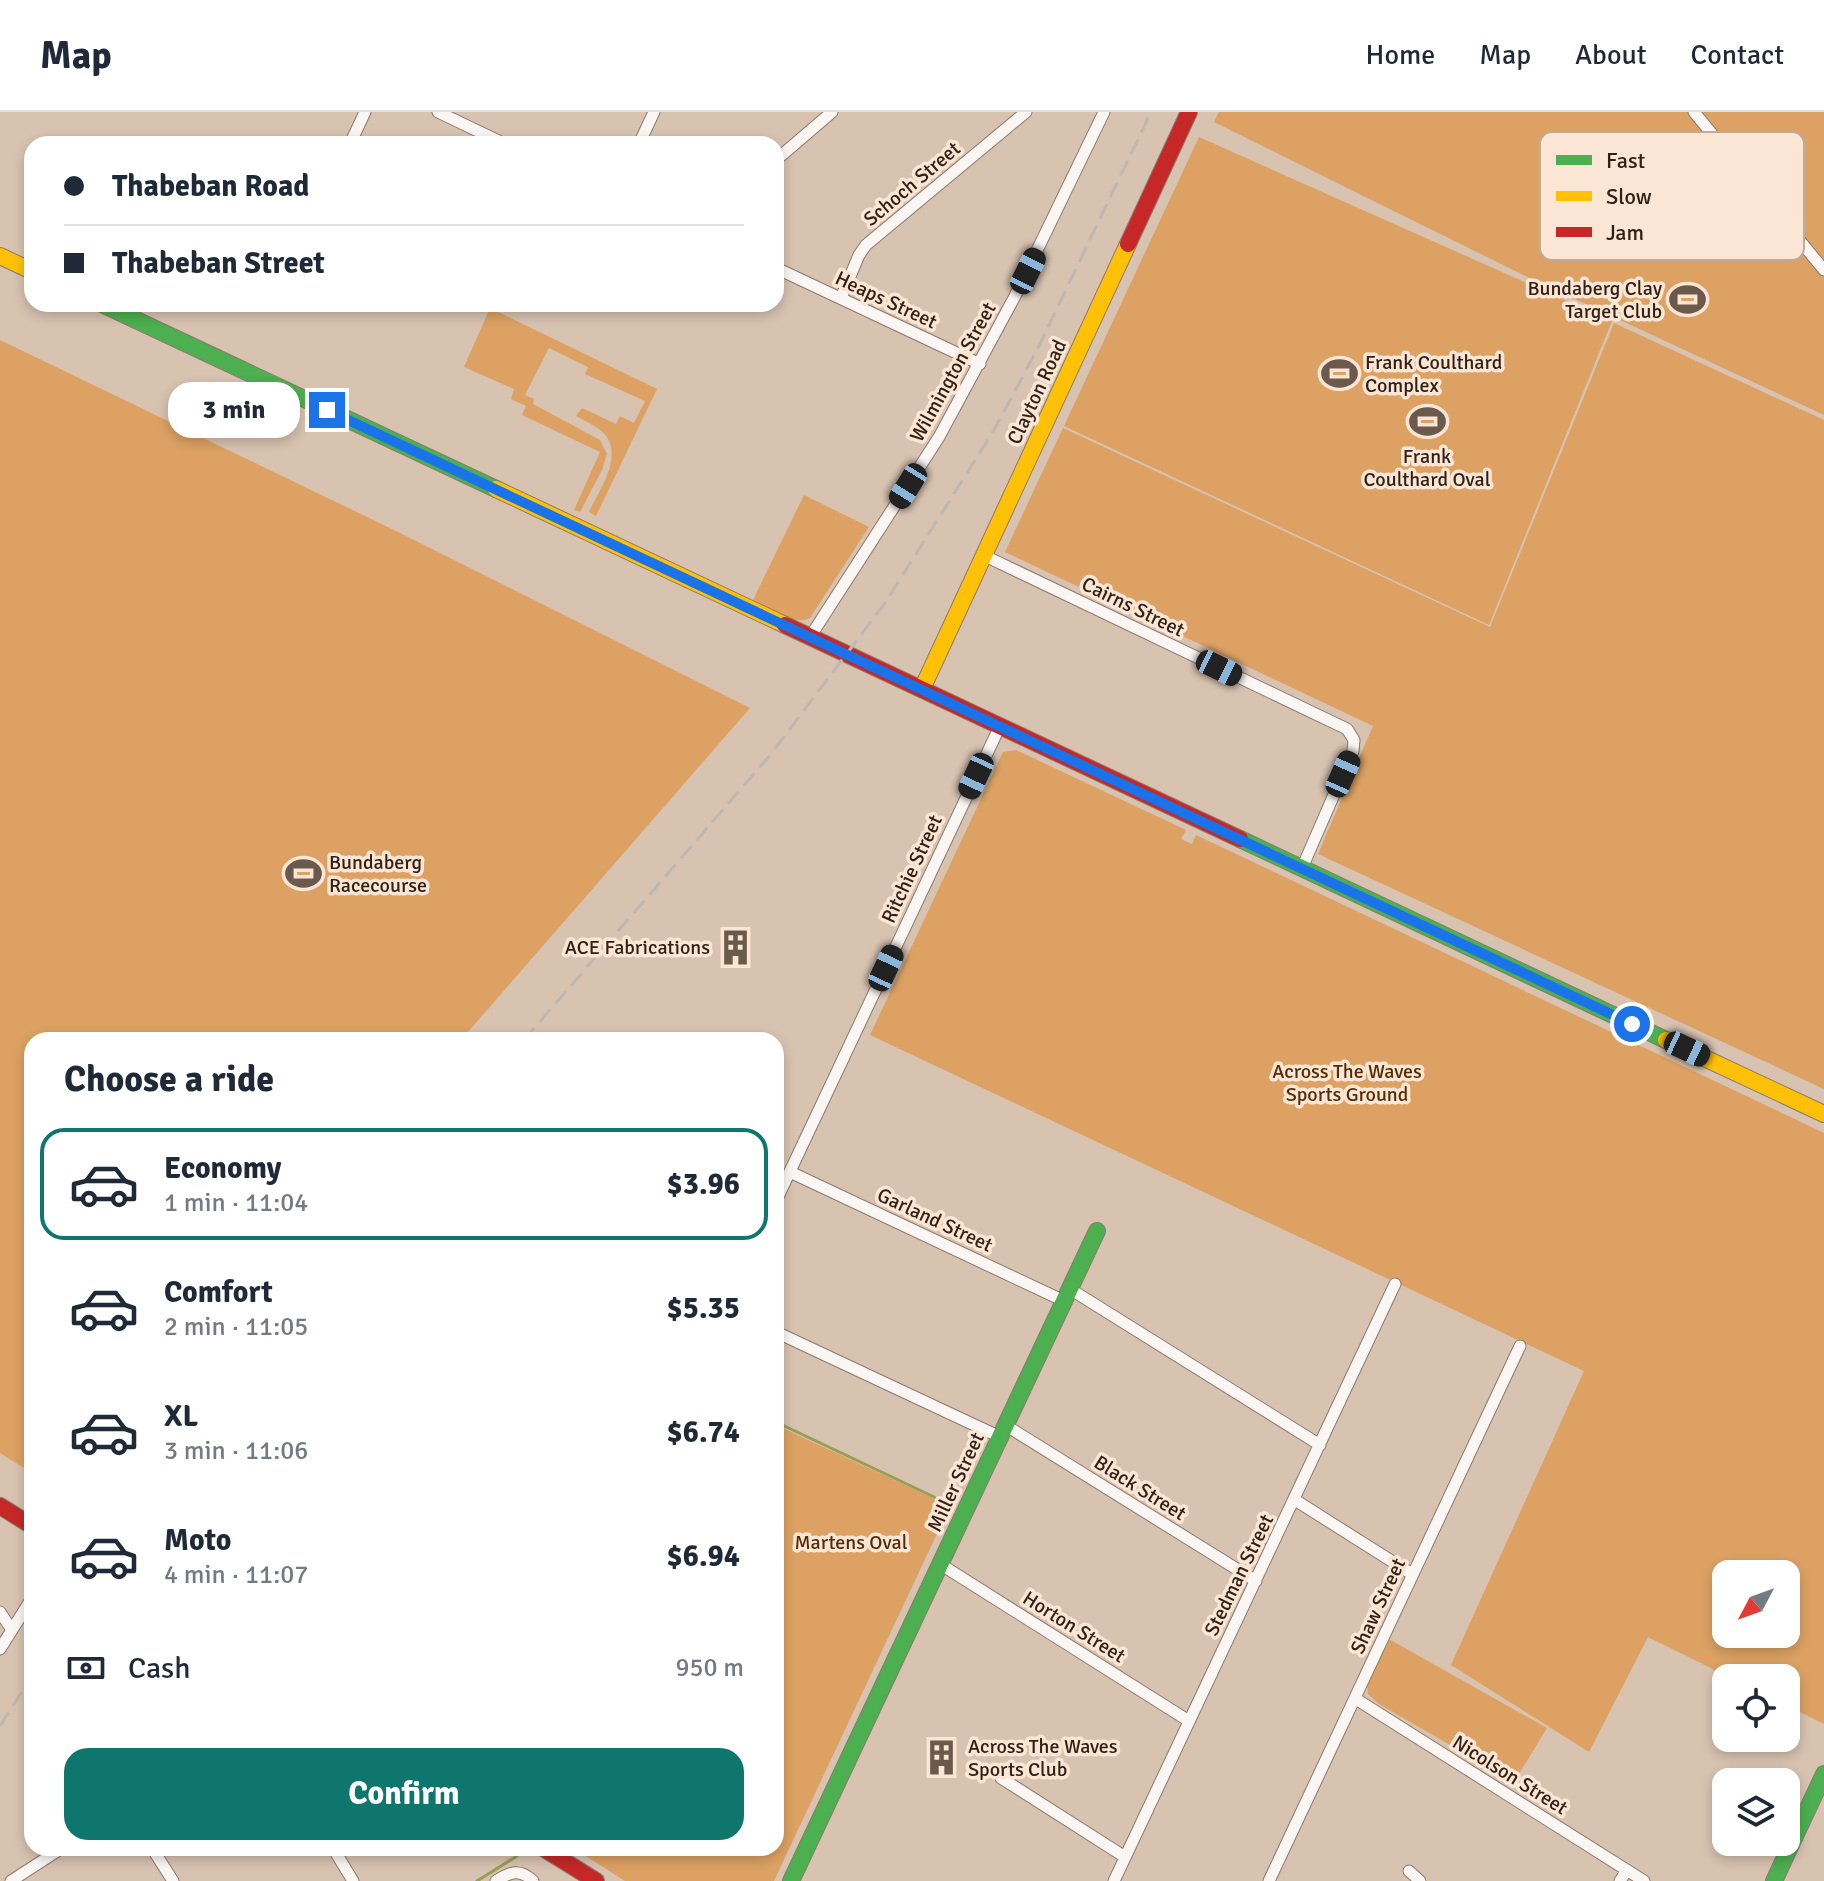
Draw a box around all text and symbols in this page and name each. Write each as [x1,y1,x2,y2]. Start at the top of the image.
text: Map [40,32,112,79]
text: Home [1366,38,1435,72]
text: Map [1479,38,1531,72]
text: About [1575,38,1647,72]
text: Contact [1691,38,1784,72]
legend [1540,132,1804,260]
street label: Schoch Street [859,136,965,232]
text: Fast [1606,147,1646,174]
text: Thabeban Road [112,168,309,205]
text: Slow [1606,183,1652,210]
text: Jam [1606,219,1644,246]
car [1007,244,1049,298]
text: Thabeban Street [112,245,325,282]
street label: Heaps Street [831,266,941,334]
place label: Bundaberg Clay Target Club [1527,276,1663,324]
sports icon: Bundaberg Clay Target Club [1669,281,1707,319]
street label: Wilmington Street [904,298,1002,446]
street label: Clayton Road [1002,336,1072,448]
place label: Frank Coulthard Complex [1365,350,1502,398]
sports icon: Frank Coulthard Complex [1320,355,1358,393]
callout: 3 min [167,382,299,438]
route end [309,392,345,428]
text: 3 min [203,394,265,426]
sports icon: Frank Coulthard Oval [1408,402,1446,440]
place label: Frank Coulthard Oval [1363,444,1491,492]
car [885,459,931,513]
street label: Cairns Street [1078,571,1188,643]
car [1192,647,1246,689]
car [1322,747,1364,801]
car [955,749,997,803]
street label: Ritchie Street [876,811,948,927]
place label: Bundaberg Racecourse [329,850,427,898]
sports icon: Bundaberg Racecourse [284,855,322,893]
building icon: ACE Fabrications [717,928,755,966]
place label: ACE Fabrications [565,935,710,960]
car [865,941,907,995]
route start [1614,1006,1650,1042]
car [1660,1028,1714,1070]
text: Choose a ride [64,1057,274,1102]
park label: Across The Waves Sports Ground [1272,1059,1422,1107]
icon: car [68,1148,140,1220]
text: Economy [164,1150,281,1187]
text: $3.96 [667,1166,740,1203]
street label: Garland Street [873,1182,997,1258]
text: 1 min · 11:04 [164,1187,308,1219]
icon: car [68,1272,140,1344]
text: Comfort [164,1274,273,1311]
text: $5.35 [667,1290,740,1327]
text: 2 min · 11:05 [164,1311,308,1343]
icon: car [68,1396,140,1468]
text: XL [164,1398,198,1435]
text: $6.74 [667,1414,740,1451]
street label: Miller Street [922,1428,990,1536]
text: 3 min · 11:06 [164,1435,308,1467]
street label: Black Street [1089,1450,1191,1526]
street label: Stedman Street [1199,1510,1279,1640]
icon: car [68,1520,140,1592]
text: Moto [164,1522,231,1559]
park label: Martens Oval [794,1530,908,1555]
text: $6.94 [667,1538,740,1575]
street label: Shaw Street [1345,1554,1411,1658]
text: 4 min · 11:07 [164,1559,308,1591]
north arrow [1712,1560,1800,1648]
map controls [1712,1560,1800,1856]
street label: Horton Street [1018,1586,1130,1668]
icon: cash [64,1646,108,1690]
text: Cash [128,1650,191,1687]
text: 950 m [675,1652,744,1684]
button: locate [1712,1664,1800,1752]
street label: Nicolson Street [1448,1730,1572,1820]
place label: Across The Waves Sports Club [968,1734,1118,1782]
building icon: Across The Waves Sports Club [923,1738,961,1776]
button: Confirm [64,1748,744,1840]
button: layers [1712,1768,1800,1856]

